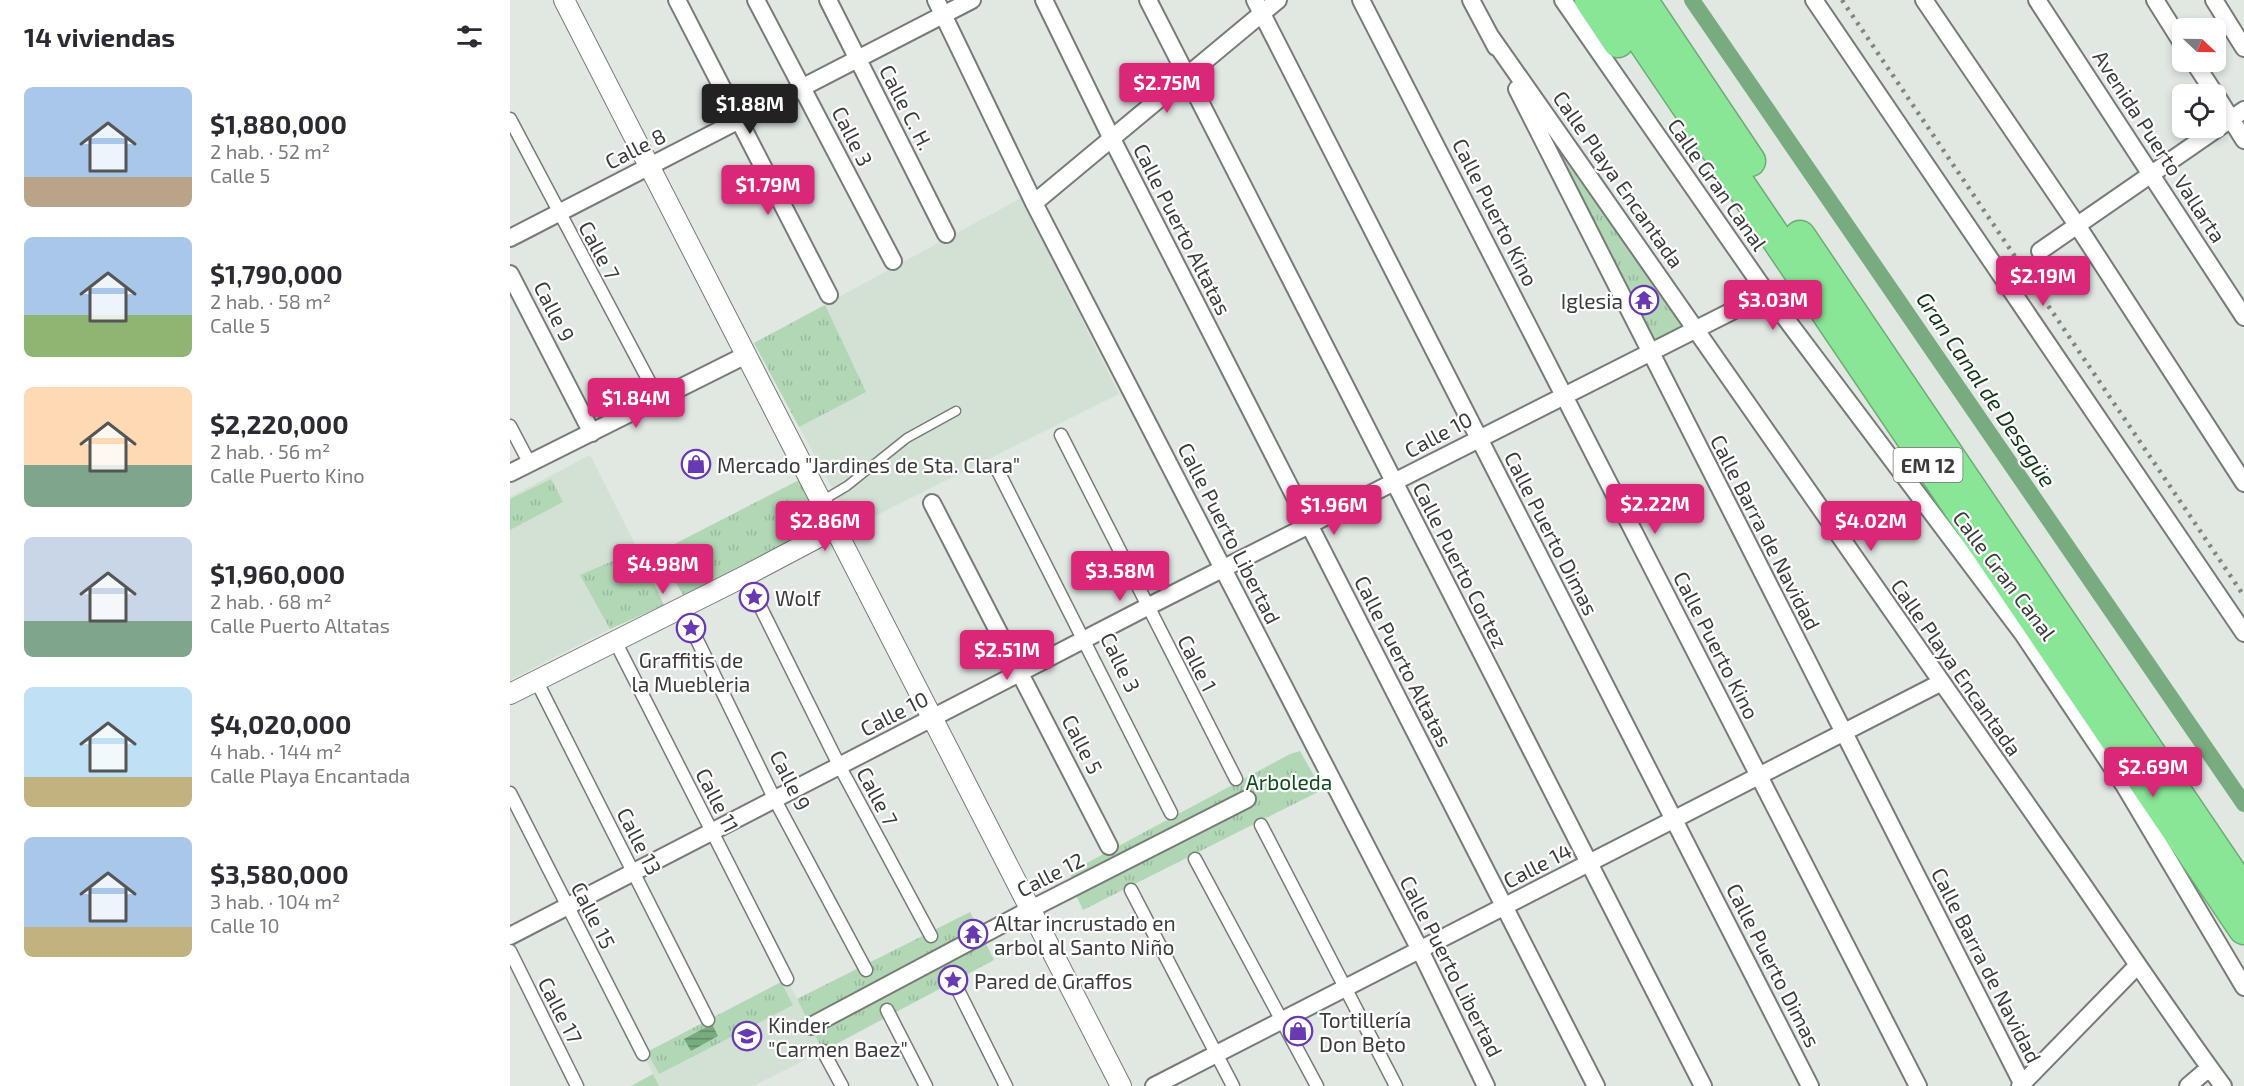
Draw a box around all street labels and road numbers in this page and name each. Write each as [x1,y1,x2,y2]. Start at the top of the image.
street label: Avenida Puerto Vallarta [2088,45,2232,247]
street label: Calle C. H. [875,60,939,154]
street label: Calle Playa Encantada [1548,86,1690,272]
street label: Calle 3 [827,102,879,170]
street label: Calle Gran Canal [1663,113,1773,255]
street label: Calle 8 [601,122,669,174]
street label: Calle Puerto Kino [1448,134,1544,290]
street label: Calle Puerto Altatas [1129,139,1237,319]
street label: Calle 7 [574,216,626,284]
street label: Calle 9 [529,277,581,345]
street label: Calle 10 [1400,406,1476,462]
street label: Calle Barra de Navidad [1706,430,1826,634]
street label: Calle Puerto Libertad [1173,438,1287,628]
street label: Calle Puerto Dimas [1500,447,1604,619]
road number: EM 12 [1894,448,1962,482]
street label: Calle Puerto Cortez [1408,478,1514,652]
street label: Calle Gran Canal [1948,505,2062,645]
street label: Calle Puerto Kino [1669,567,1765,723]
street label: Calle Puerto Altatas [1350,571,1458,751]
street label: Calle Playa Encantada [1886,574,2028,760]
street label: Calle 3 [1096,628,1146,696]
street label: Calle 1 [1173,630,1223,696]
street label: Calle 10 [856,685,932,741]
street label: Calle 5 [1058,710,1108,778]
street label: Calle 9 [765,746,817,814]
street label: Calle 7 [852,762,904,830]
street label: Calle 11 [691,764,745,836]
street label: Calle 13 [613,803,667,879]
street label: Calle 14 [1499,837,1575,893]
street label: Calle 12 [1012,846,1088,902]
street label: Calle Barra de Navidad [1927,863,2047,1067]
street label: Calle Puerto Libertad [1395,871,1509,1061]
street label: Calle 15 [567,877,621,953]
street label: Calle Puerto Dimas [1722,879,1826,1051]
street label: Calle 17 [534,973,588,1048]

